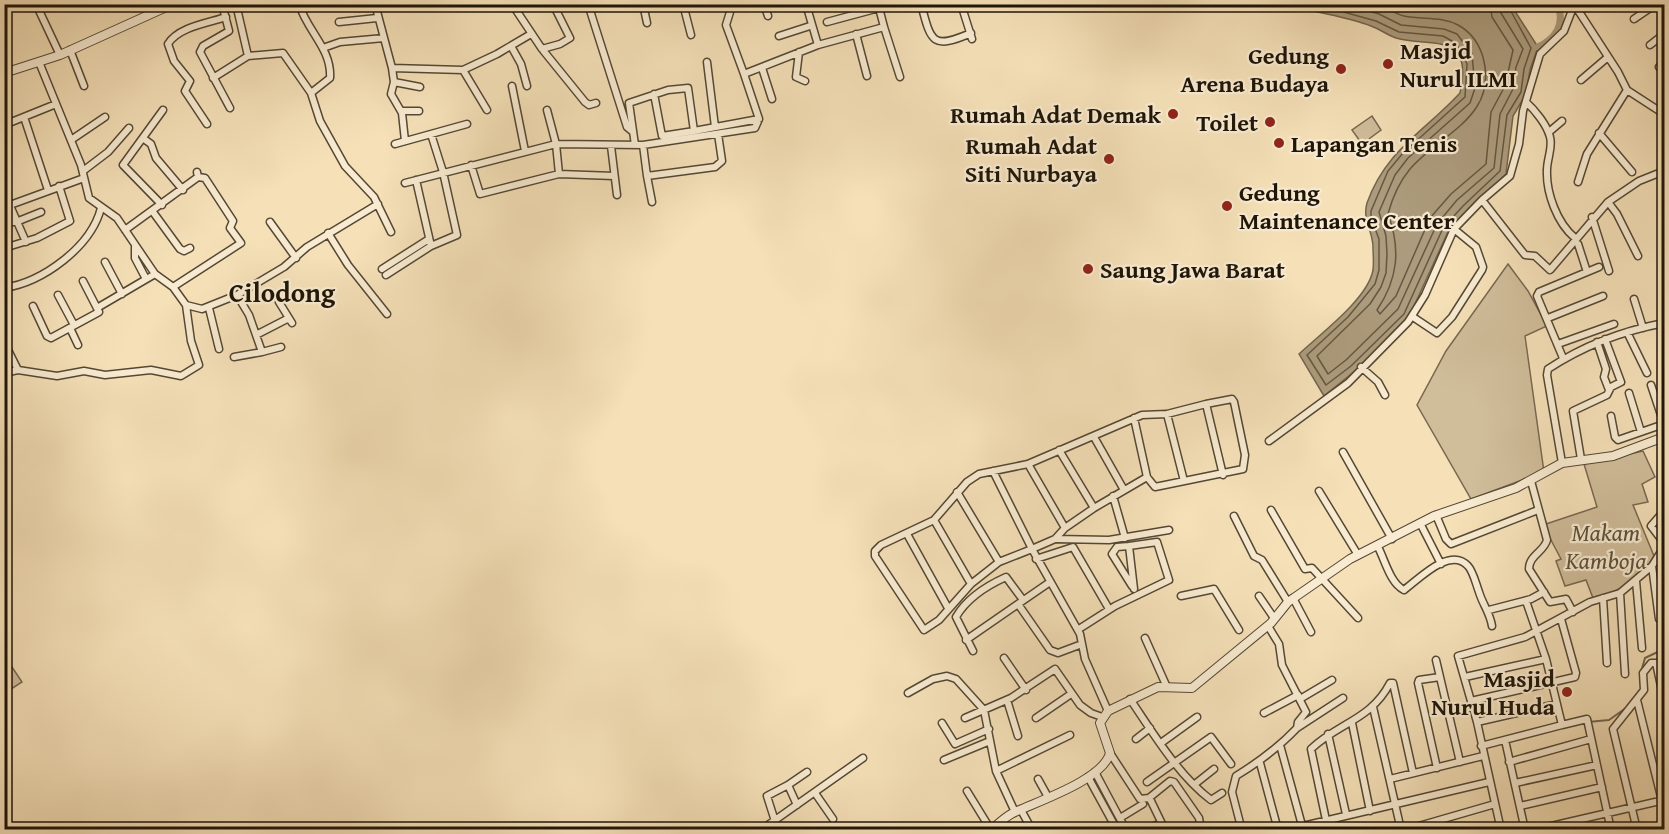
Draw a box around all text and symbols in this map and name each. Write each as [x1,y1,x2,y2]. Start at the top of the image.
place label: Masjid Nurul ILMI [1400,33,1517,96]
place label: Gedung Arena Budaya [1181,38,1330,101]
marker: Masjid Nurul ILMI [1381,57,1395,71]
marker: Gedung Arena Budaya [1334,62,1348,76]
place label: Rumah Adat Demak [950,97,1161,132]
place label: Toilet [1196,105,1258,140]
marker: Rumah Adat Demak [1166,107,1180,121]
marker: Toilet [1263,115,1277,129]
place label: Lapangan Tenis [1291,126,1457,161]
place label: Rumah Adat Siti Nurbaya [965,128,1098,191]
marker: Lapangan Tenis [1272,136,1286,150]
marker: Rumah Adat Siti Nurbaya [1102,152,1116,166]
place label: Gedung Maintenance Center [1239,175,1455,238]
marker: Gedung Maintenance Center [1220,199,1234,213]
place label: Saung Jawa Barat [1100,252,1285,287]
marker: Saung Jawa Barat [1081,262,1095,276]
district label: Cilodong [229,272,336,312]
park label: Makam Kamboja [1565,515,1646,578]
place label: Masjid Nurul Huda [1431,661,1556,724]
marker: Masjid Nurul Huda [1560,685,1574,699]

